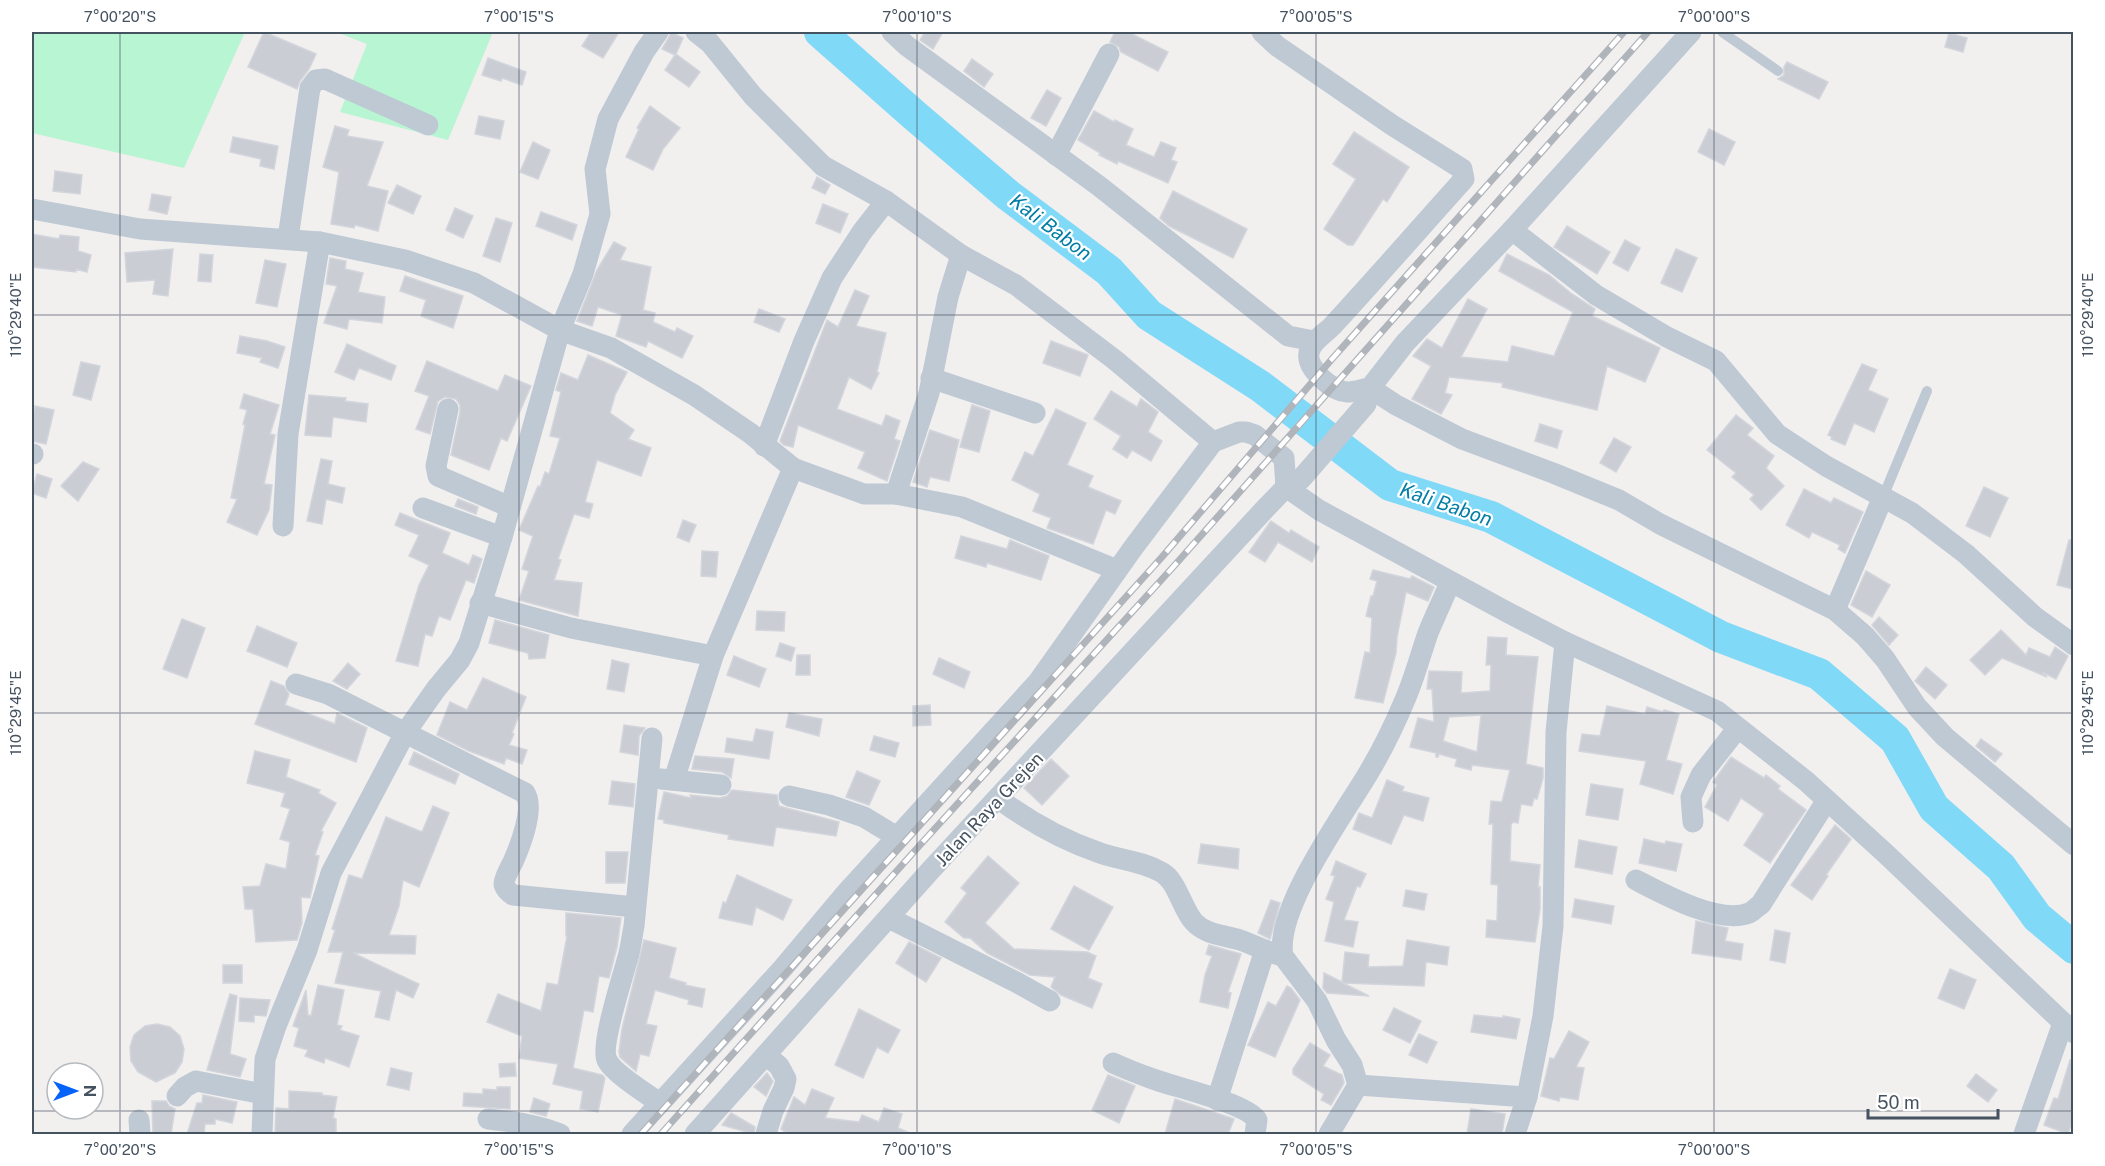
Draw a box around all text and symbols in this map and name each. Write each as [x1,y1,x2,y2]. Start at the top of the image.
text: 7°00'20"S [84,8,156,25]
text: 7°00'15"S [484,8,554,25]
text: 7°00'10"S [882,8,952,25]
text: 7°00'05"S [1279,8,1353,25]
text: 7°00'00"S [1678,8,1750,25]
water label: Kali Babon [1005,188,1097,266]
text: 110°29'40"E [7,273,24,357]
text: 110°29'40"E [2079,273,2096,357]
water label: Kali Babon [1397,477,1495,531]
text: 110°29'45"E [7,671,24,755]
text: 110°29'45"E [2079,671,2096,755]
street label: Jalan Raya Grejen [931,748,1047,870]
north arrow [45,1061,105,1121]
scale bar [1868,1082,1998,1120]
text: N [80,1085,99,1097]
text: 50 m [1877,1092,1920,1113]
text: 7°00'20"S [84,1141,156,1158]
text: 7°00'15"S [484,1141,554,1158]
text: 7°00'10"S [882,1141,952,1158]
text: 7°00'05"S [1279,1141,1353,1158]
text: 7°00'00"S [1678,1141,1750,1158]

